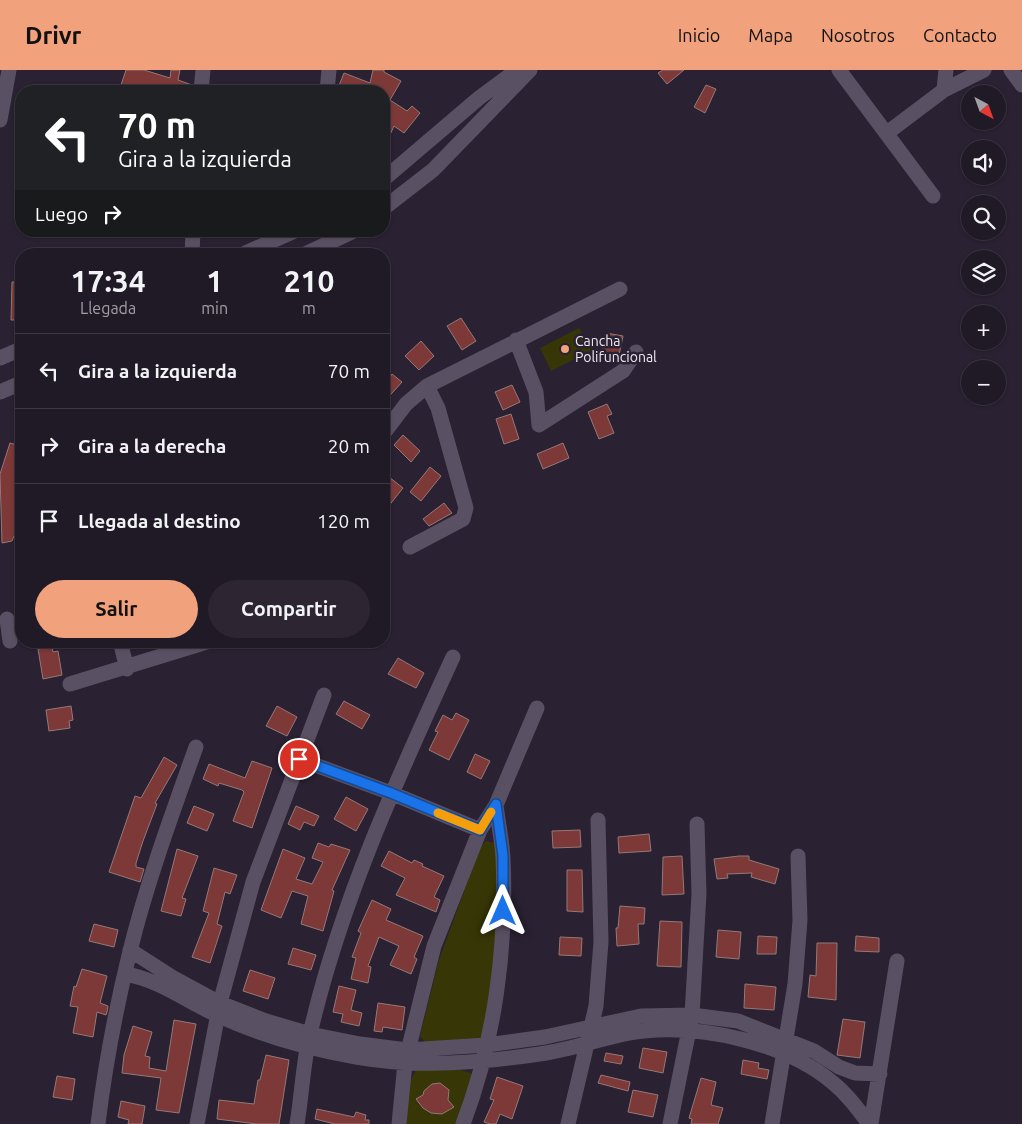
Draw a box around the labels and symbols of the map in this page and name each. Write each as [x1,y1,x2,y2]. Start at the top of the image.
north arrow [961,85,1006,130]
place label: Cancha Polifuncional [575,333,657,365]
marker: Cancha Polifuncional [559,343,571,355]
pin [278,738,320,780]
position arrow [476,884,528,936]

